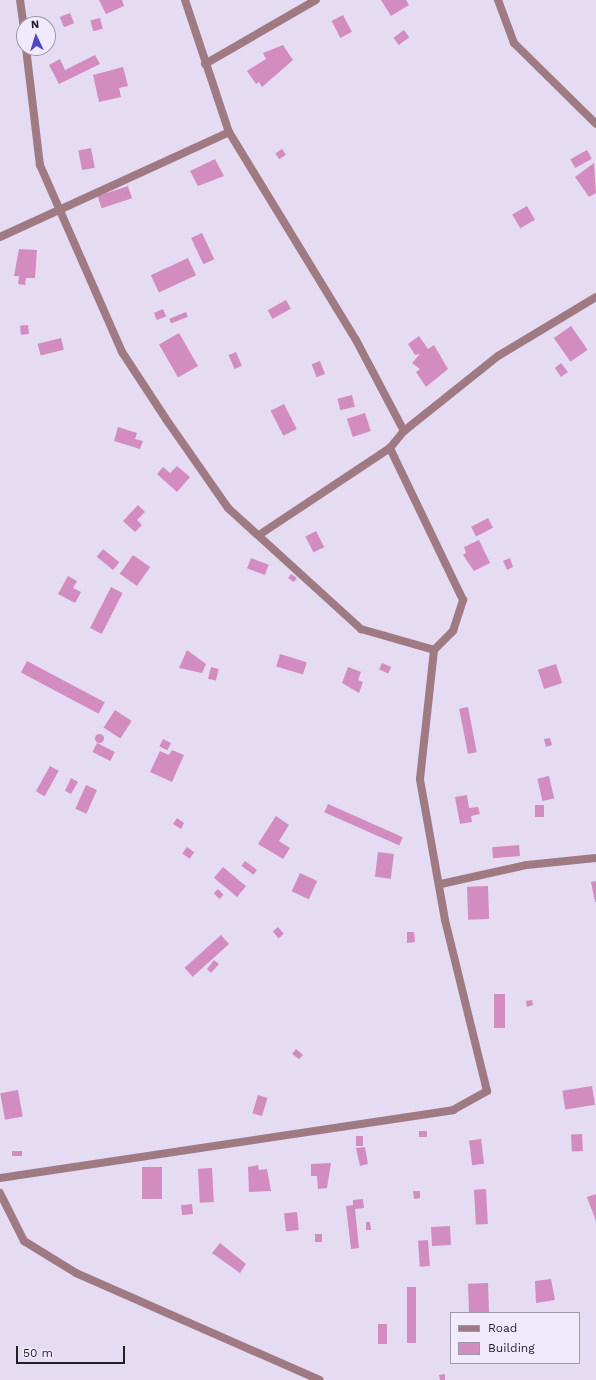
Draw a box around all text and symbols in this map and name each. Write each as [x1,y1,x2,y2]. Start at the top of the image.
north arrow [16,16,56,56]
text: N [31,18,40,31]
legend [450,1312,580,1364]
text: Road [488,1321,517,1335]
scale bar [18,1338,127,1364]
text: Building [488,1341,535,1355]
text: 50 m [23,1346,53,1360]

